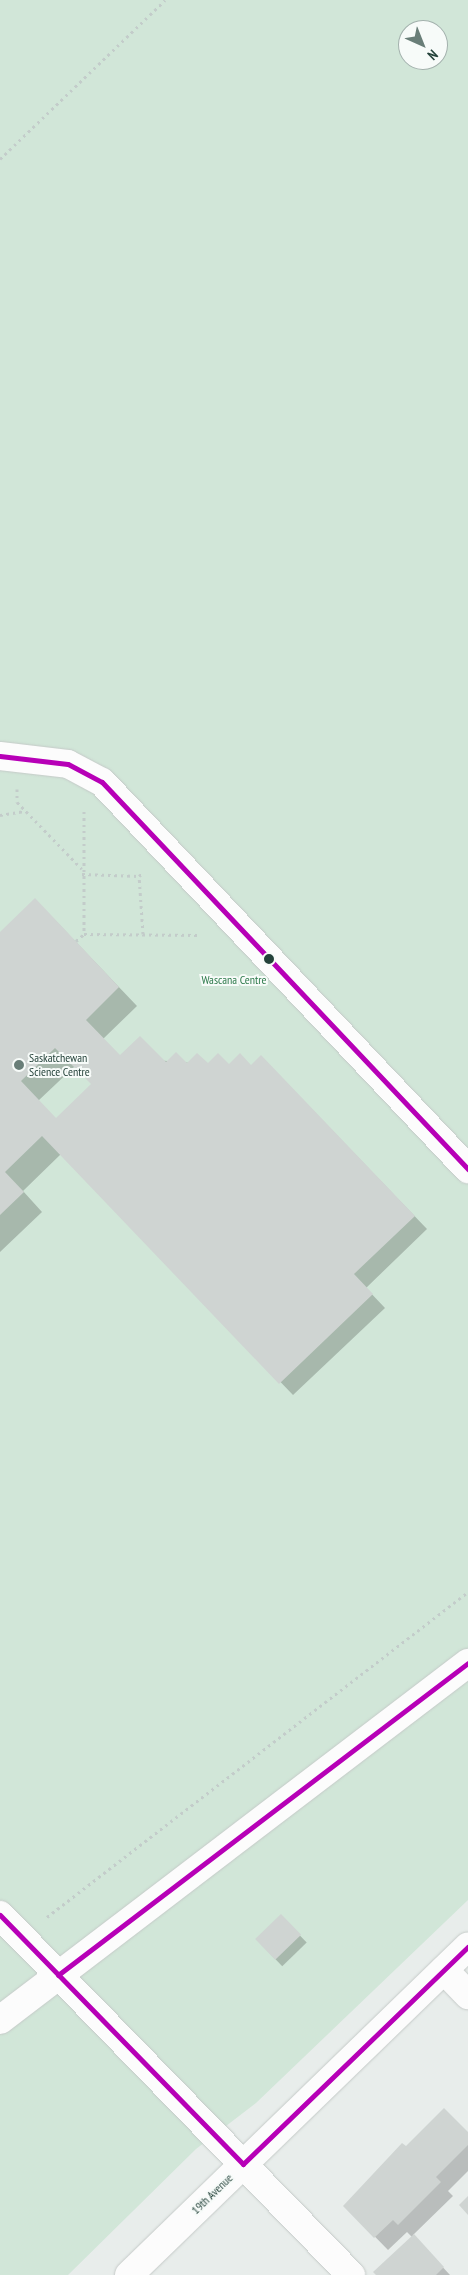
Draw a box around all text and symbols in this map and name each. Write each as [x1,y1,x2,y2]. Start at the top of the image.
north arrow [398,20,448,70]
text: N [424,46,442,64]
unlabelled marker [264,954,274,964]
park label: Wascana Centre [201,973,267,987]
place label: Saskatchewan Science Centre [29,1051,90,1079]
marker: Saskatchewan Science Centre [13,1059,25,1071]
street label: 19th Avenue [188,2171,236,2217]

